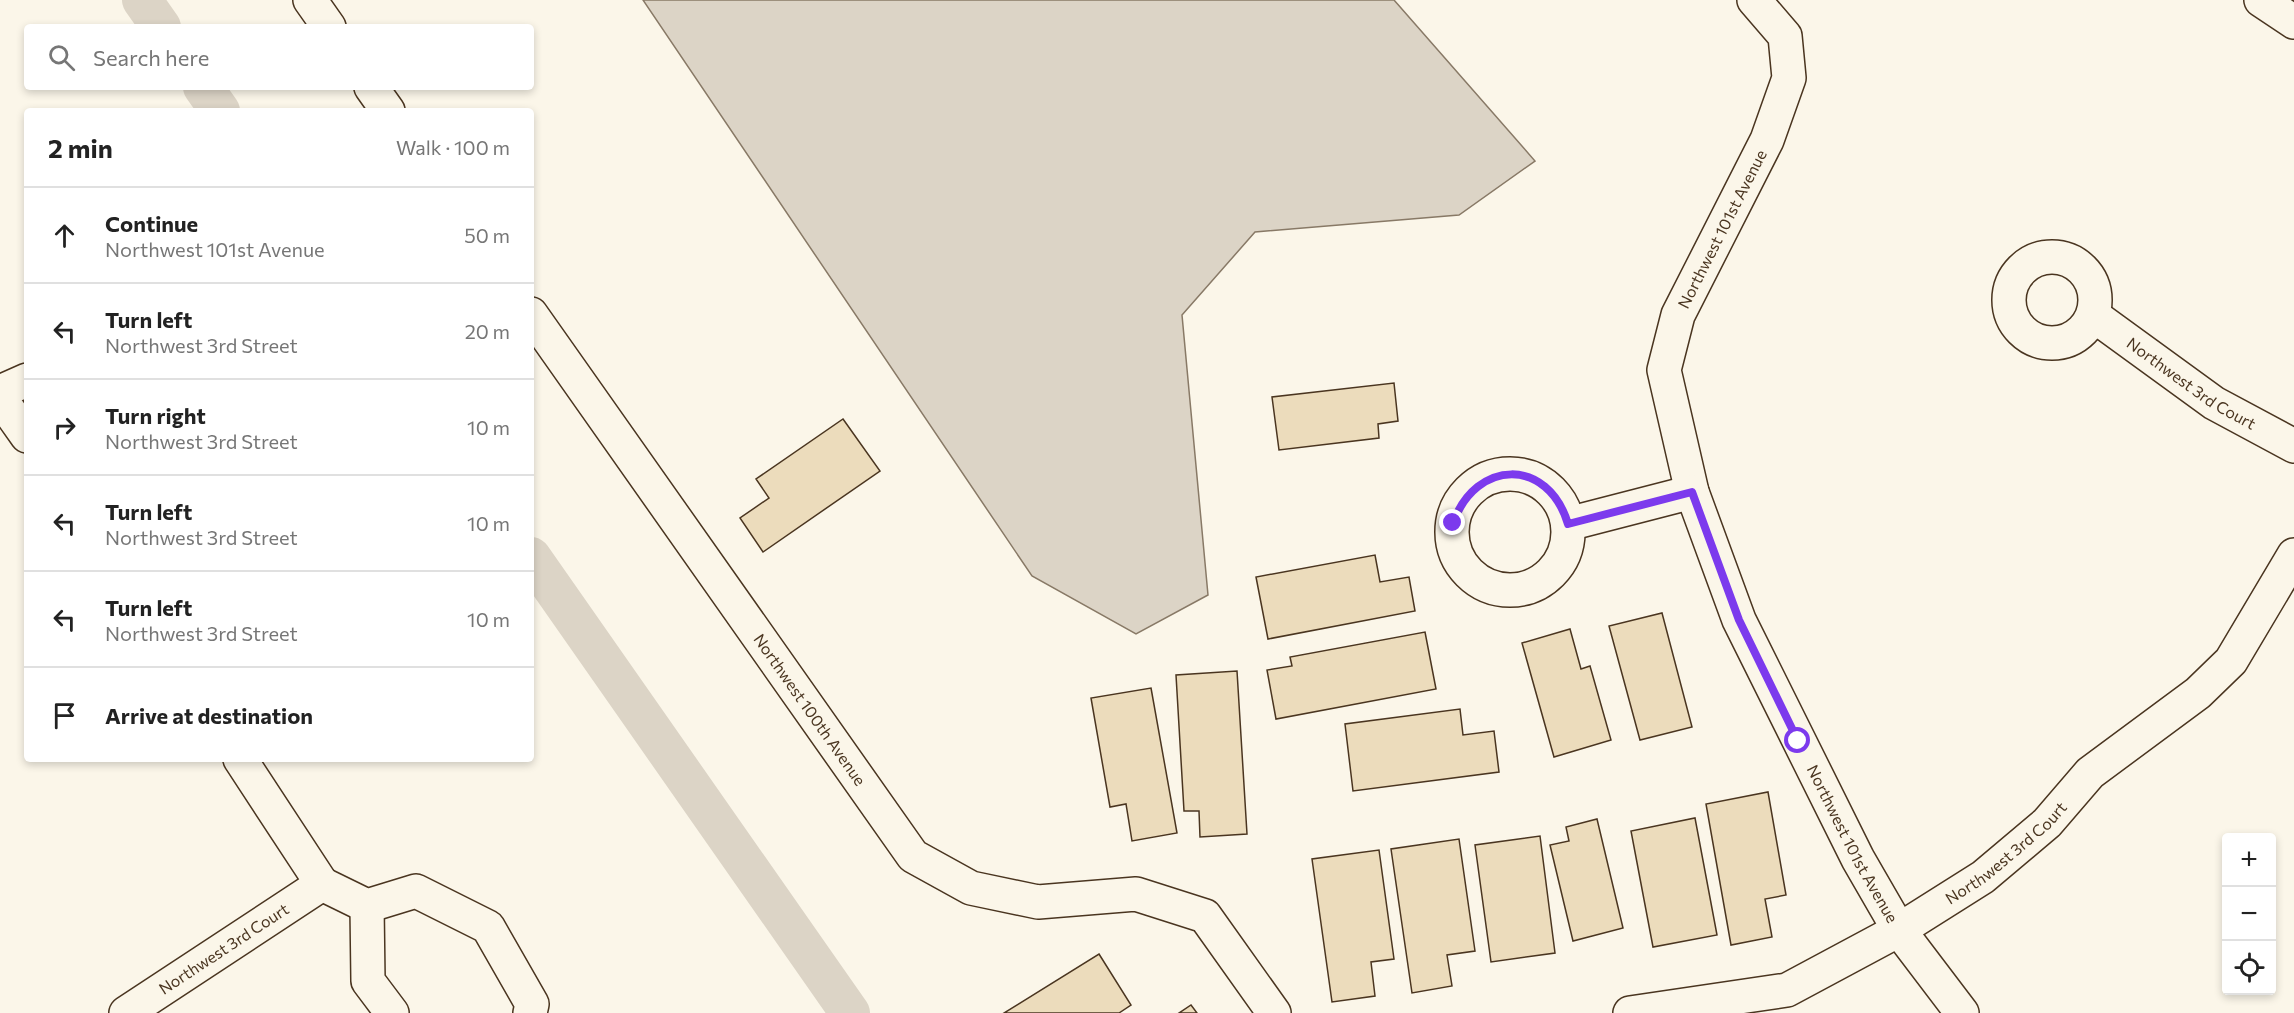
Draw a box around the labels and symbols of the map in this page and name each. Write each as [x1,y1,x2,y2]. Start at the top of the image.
street label: Northwest 101st Avenue [1673,146,1770,311]
street label: Northwest 3rd Court [2123,333,2260,433]
route end [1439,509,1465,535]
street label: Northwest 100th Avenue [750,630,870,789]
route start [1784,727,1810,753]
street label: Northwest 101st Avenue [1804,761,1903,926]
street label: Northwest 3rd Court [1941,797,2070,907]
street label: Northwest 3rd Court [155,898,292,998]

